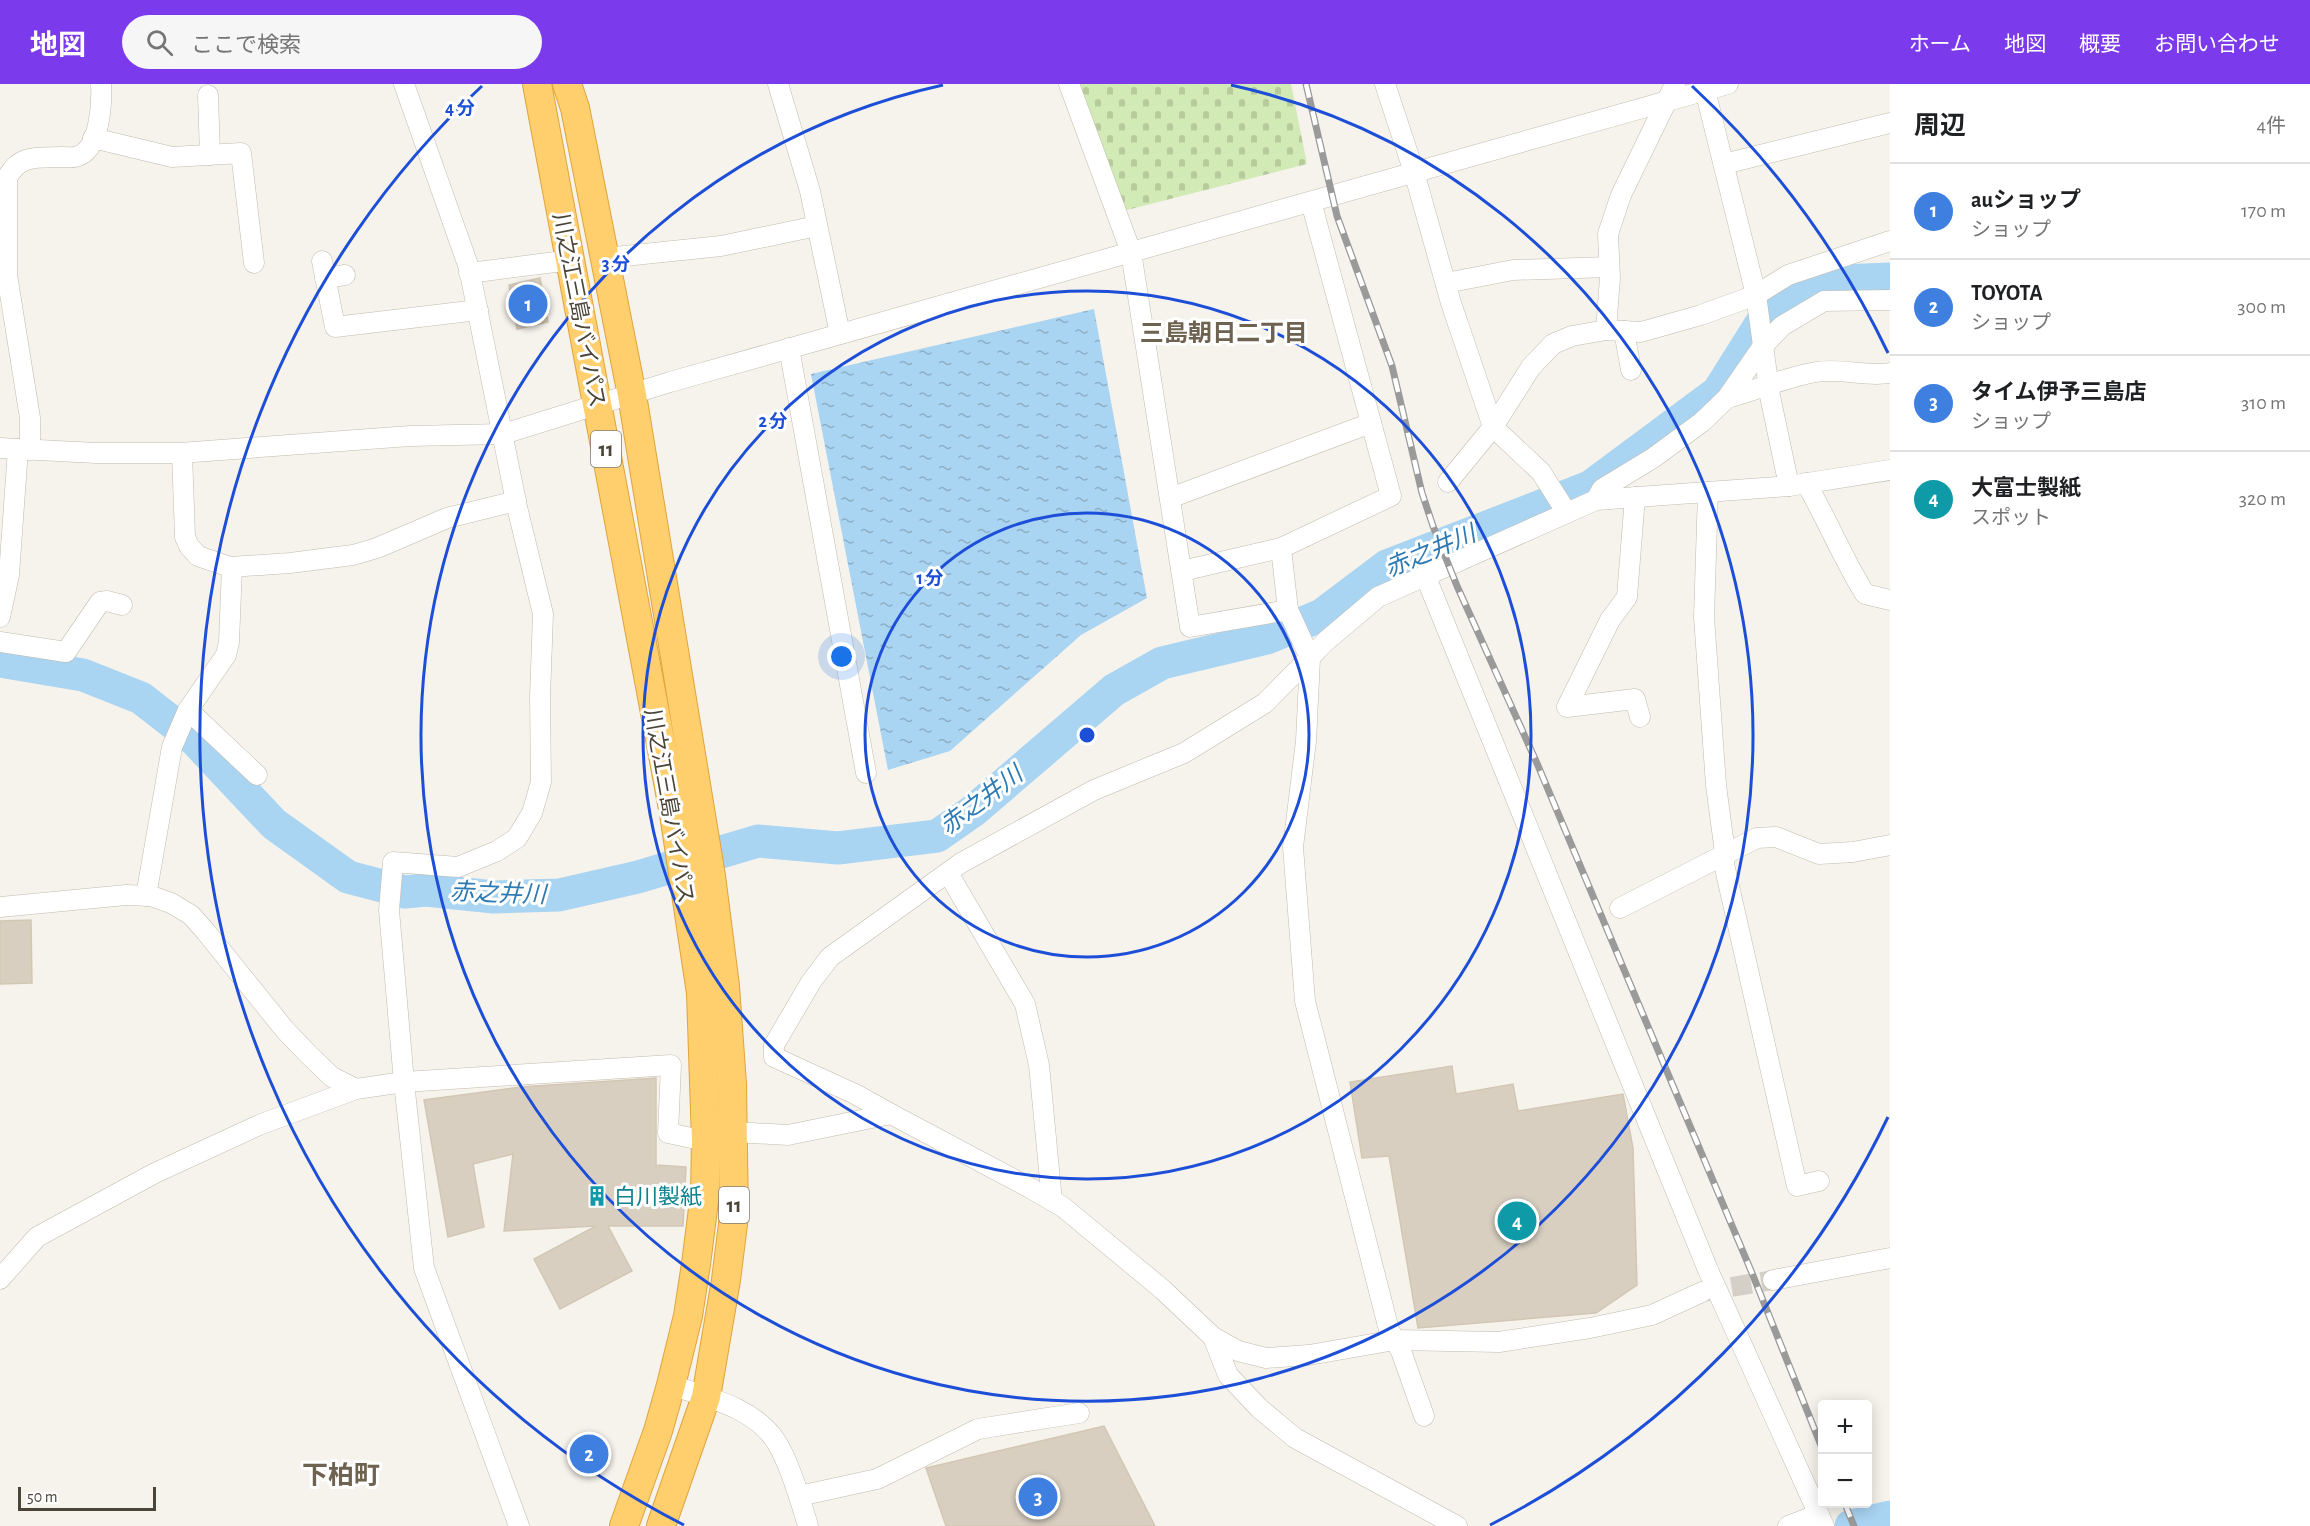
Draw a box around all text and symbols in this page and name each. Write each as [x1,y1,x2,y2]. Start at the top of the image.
search box [122,15,542,69]
icon: search [143,26,176,59]
text: 地図 [30,32,86,60]
text: ここで検索 [191,34,301,56]
text: ホーム [1909,34,1971,55]
text: 地図 [2004,34,2046,55]
text: 概要 [2079,34,2121,55]
text: お問い合わせ [2154,34,2280,55]
text: 4 分 [445,98,475,118]
text: 周辺 [1914,113,1966,139]
text: 4件 [2256,116,2286,136]
text: auショップ [1971,189,2081,211]
text: 1 [1930,201,1937,221]
text: 170 m [2241,201,2286,221]
street label: 川之江三島バイパス [549,211,610,409]
text: ショップ [1971,220,2051,240]
text: 3 分 [602,254,630,274]
pin: 1 [508,282,548,326]
text: TOYOTA [1971,282,2043,304]
text: 2 [1929,297,1938,317]
text: 300 m [2237,297,2286,317]
text: ショップ [1971,313,2051,333]
district label: 三島朝日二丁目 [1140,320,1308,346]
text: タイム伊予三島店 [1971,381,2147,403]
text: 3 [1929,393,1938,413]
text: 310 m [2241,393,2286,413]
text: 2 分 [758,411,788,431]
text: ショップ [1971,412,2051,432]
road number: 11 [591,431,621,467]
text: 大富士製紙 [1971,477,2081,499]
text: 4 [1928,489,1939,509]
text: 320 m [2239,489,2286,509]
text: スポット [1971,508,2051,528]
water label: 赤之井川 [1381,519,1482,582]
text: 1 分 [916,568,944,588]
your location [827,642,856,671]
street label: 川之江三島バイパス [641,707,698,905]
centre of rings [1077,725,1097,745]
water label: 赤之井川 [935,759,1030,839]
water label: 赤之井川 [450,878,549,908]
building icon: 白川製紙 [585,1184,609,1208]
place label: 白川製紙 [614,1185,702,1208]
road number: 11 [719,1187,749,1223]
pin: 4 [1498,1198,1537,1244]
map controls [1818,1400,1872,1508]
button: + [1818,1400,1872,1454]
pin: 2 [570,1432,608,1476]
button: − [1818,1454,1872,1508]
district label: 下柏町 [302,1462,380,1489]
pin: 3 [1018,1474,1058,1520]
scale bar [18,1484,156,1512]
text: 50 m [27,1489,58,1505]

